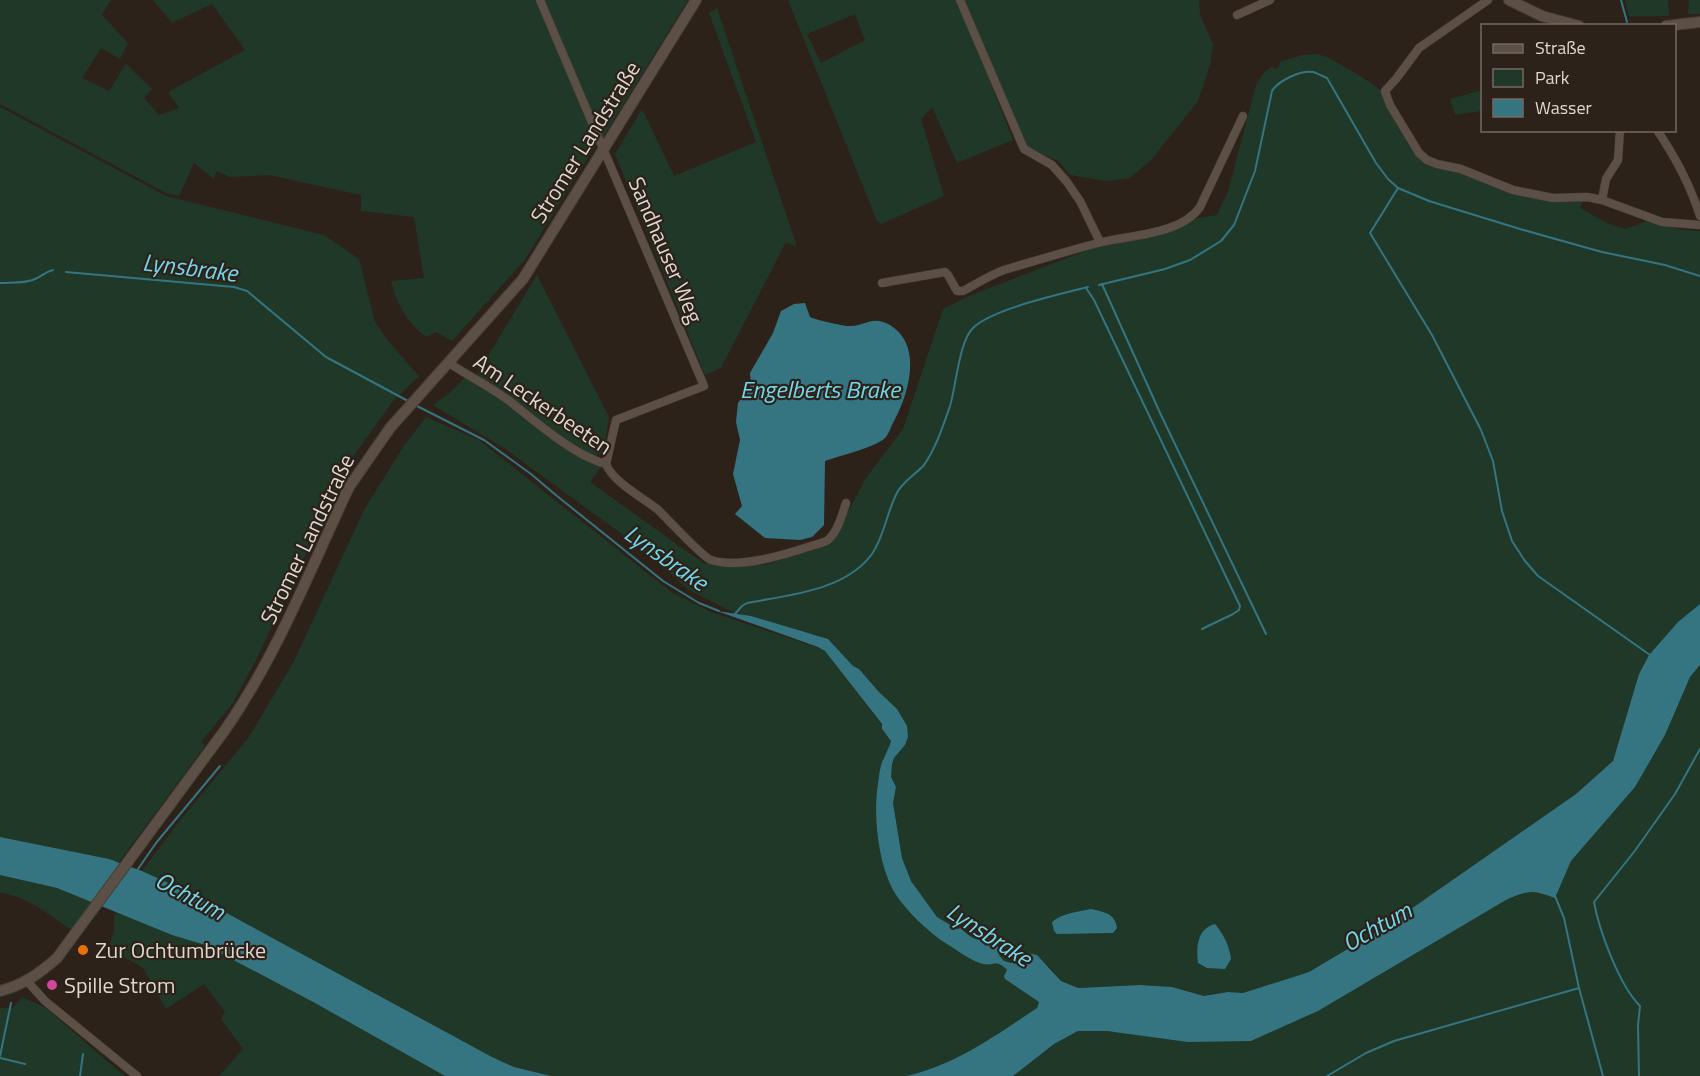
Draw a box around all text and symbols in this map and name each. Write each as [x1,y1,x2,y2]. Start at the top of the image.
legend [1481,24,1676,132]
text: Straße [1535,34,1586,61]
street label: Stromer Landstraße [521,54,649,230]
text: Park [1535,64,1570,91]
text: Wasser [1535,94,1592,121]
street label: Sandhauser Weg [620,171,712,329]
water label: Lynsbrake [141,243,241,291]
street label: Am Leckerbeeten [467,345,619,463]
water label: Engelberts Brake [740,371,902,407]
street label: Stromer Landstraße [251,448,363,630]
water label: Lynsbrake [617,515,717,600]
water label: Ochtum [149,862,233,929]
water label: Ochtum [1335,892,1419,960]
water label: Lynsbrake [940,893,1041,976]
place label: Zur Ochtumbrücke [95,933,266,967]
marker: Zur Ochtumbrücke [76,943,90,957]
place label: Spille Strom [64,968,175,1002]
marker: Spille Strom [45,978,59,992]

